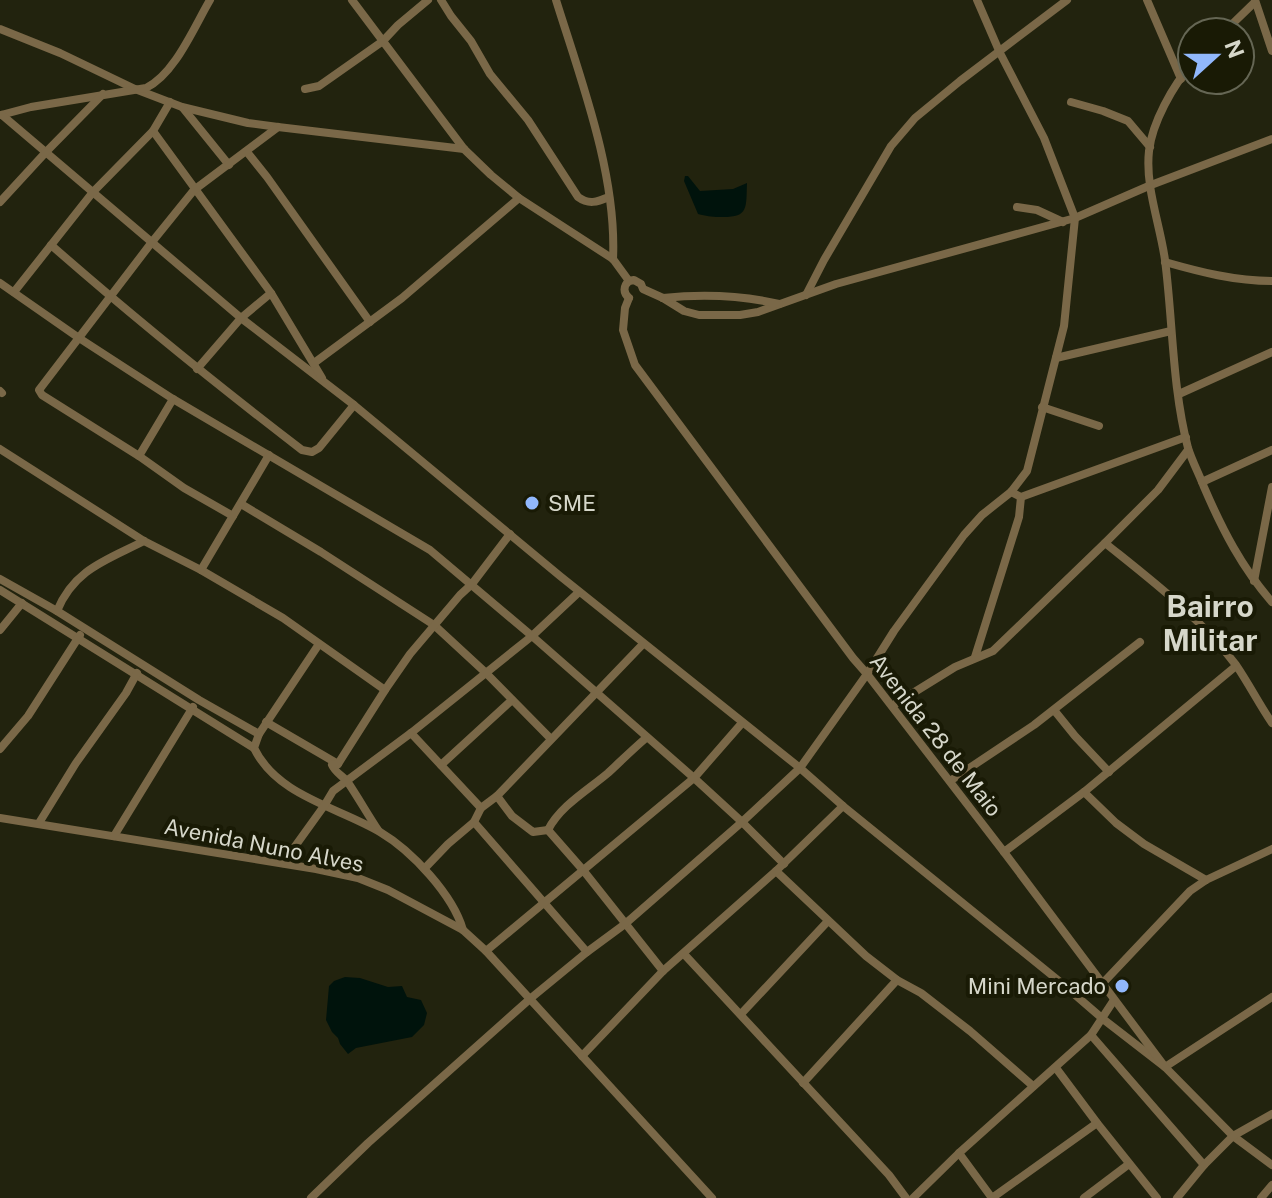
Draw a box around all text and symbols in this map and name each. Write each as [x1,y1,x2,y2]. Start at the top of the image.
north arrow [1176,16,1256,96]
text: N [1219,36,1250,62]
place label: SME [548,490,596,516]
marker: SME [523,494,541,512]
district label: Bairro Militar [1162,588,1258,658]
street label: Avenida 28 de Maio [864,649,1008,821]
street label: Avenida Nuno Alves [162,813,366,877]
place label: Mini Mercado [968,973,1106,999]
marker: Mini Mercado [1113,977,1131,995]

